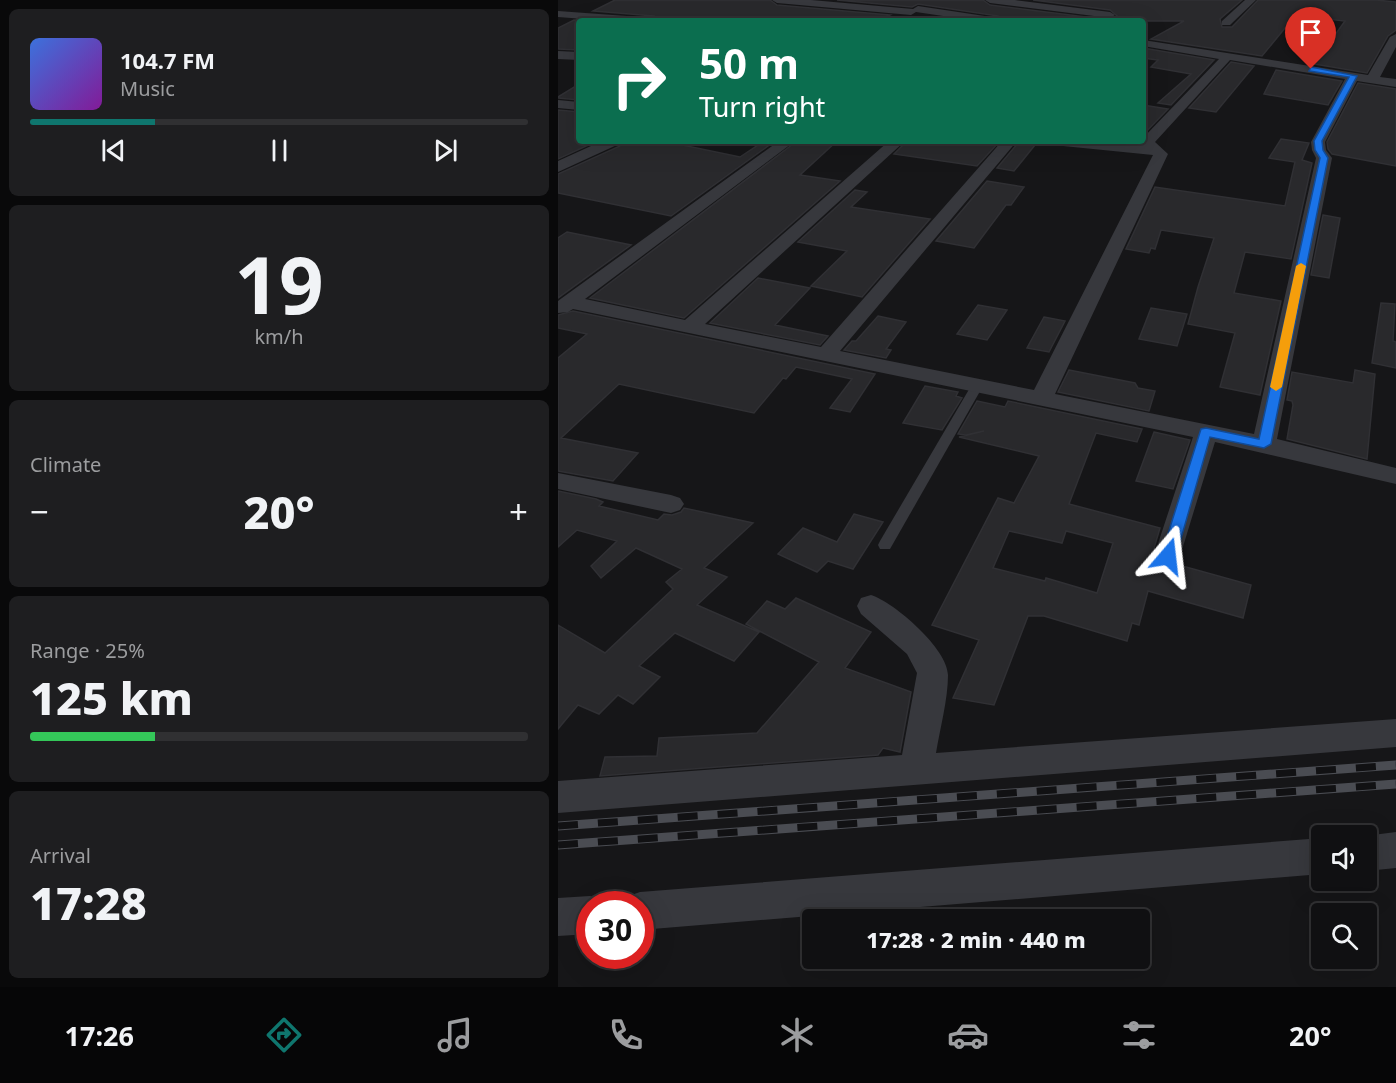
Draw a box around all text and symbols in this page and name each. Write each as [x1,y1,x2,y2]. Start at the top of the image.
pin [1285,7,1336,69]
icon: arrive [1294,16,1327,49]
text: 50 m [699,34,799,91]
icon: right [600,42,678,120]
text: 104.7 FM [120,45,215,75]
text: Music [120,75,175,102]
text: Turn right [699,88,825,125]
icon: previous [97,134,130,167]
icon: pause [263,134,296,167]
icon: next [429,134,462,167]
text: 19 [234,231,324,337]
text: km/h [254,323,304,350]
text: Climate [30,451,101,478]
text: 20° [243,481,315,542]
text: − [30,489,49,534]
text: + [509,489,528,534]
position arrow [1136,524,1200,588]
text: Range · 25% [30,637,145,664]
text: 125 km [30,667,193,728]
map controls [1311,825,1377,969]
button: sound [1311,825,1377,891]
text: Arrival [30,842,91,869]
text: 17:28 [30,872,147,933]
speed limit sign: 30 [576,891,654,969]
button: search [1311,903,1377,969]
text: 17:28 · 2 min · 440 m [866,924,1086,954]
icon: directions [263,1014,305,1056]
icon: music [434,1014,476,1056]
icon: phone [605,1014,647,1056]
icon: climate [776,1014,818,1056]
icon: car [947,1014,989,1056]
icon: filters [1118,1014,1160,1056]
text: 17:26 [65,1017,134,1054]
text: 20° [1289,1017,1331,1054]

